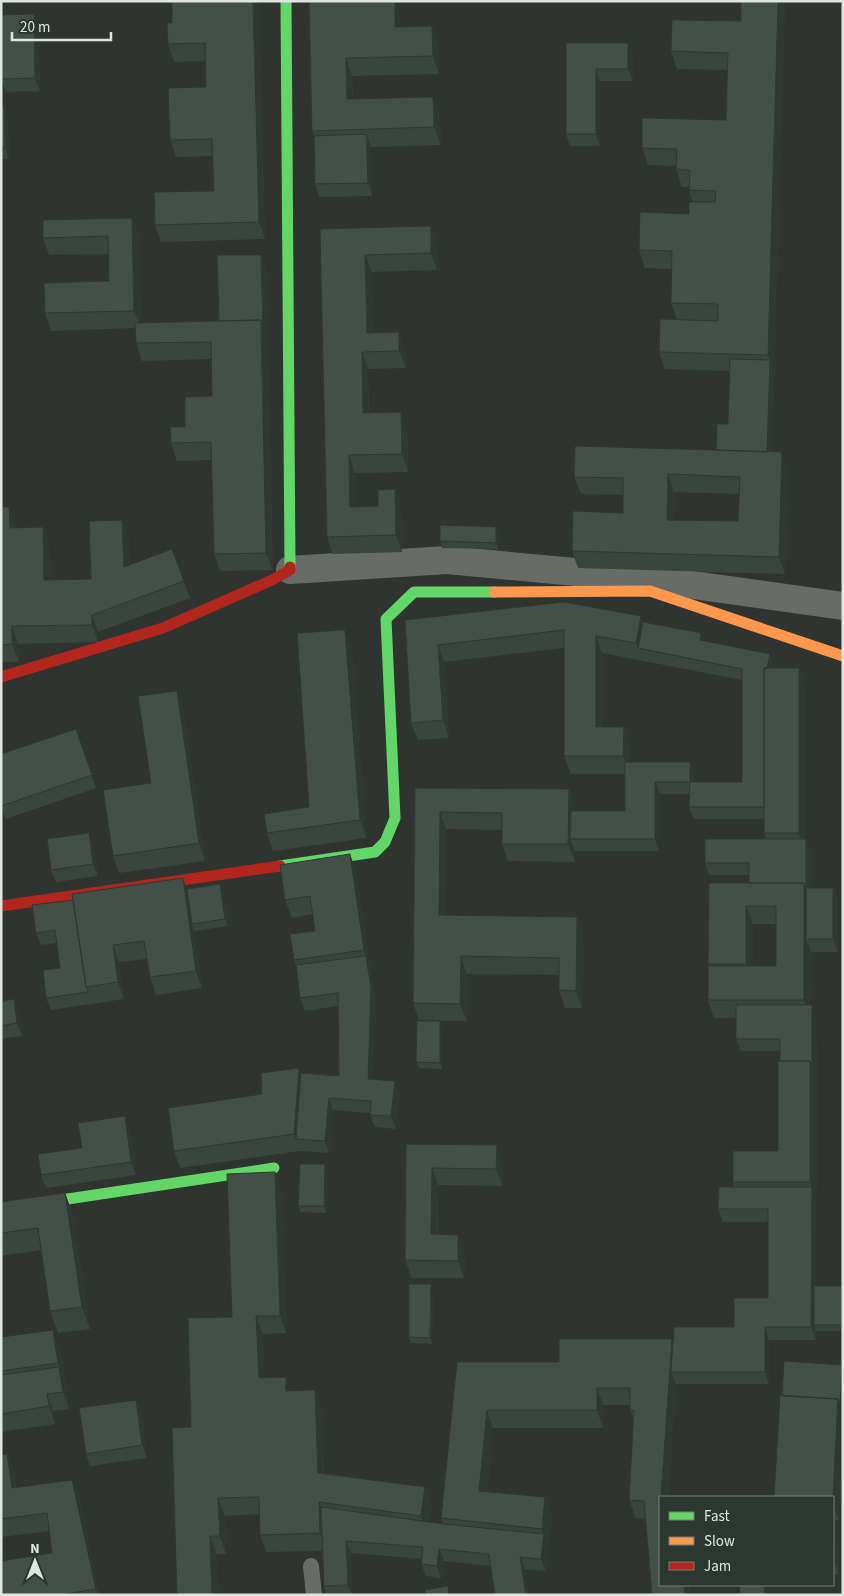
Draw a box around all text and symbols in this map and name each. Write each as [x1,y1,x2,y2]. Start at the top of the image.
scale bar [12,10,111,42]
text: 20 m [20,17,50,38]
legend [659,1496,834,1586]
text: Fast [704,1506,730,1527]
text: Slow [704,1531,735,1552]
north arrow [10,1536,60,1586]
text: N [30,1539,40,1559]
text: Jam [704,1556,731,1577]

